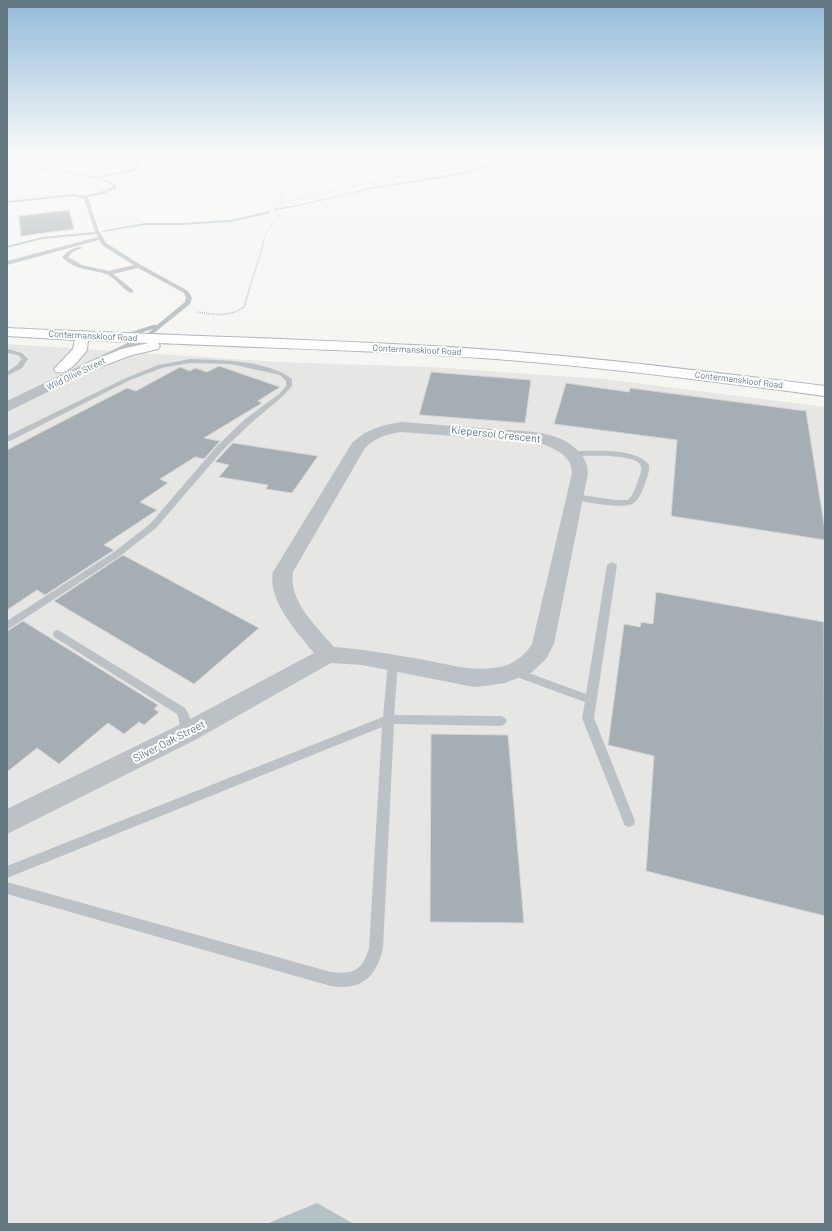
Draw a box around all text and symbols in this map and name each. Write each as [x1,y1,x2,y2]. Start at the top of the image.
street label: Contermanskloof Road [48,328,138,343]
street label: Contermanskloof Road [372,342,462,357]
street label: Wild Olive Street [45,355,107,393]
street label: Contermanskloof Road [694,369,784,390]
street label: Kiepersol Crescent [450,422,542,445]
street label: Silver Oak Street [131,717,207,764]

